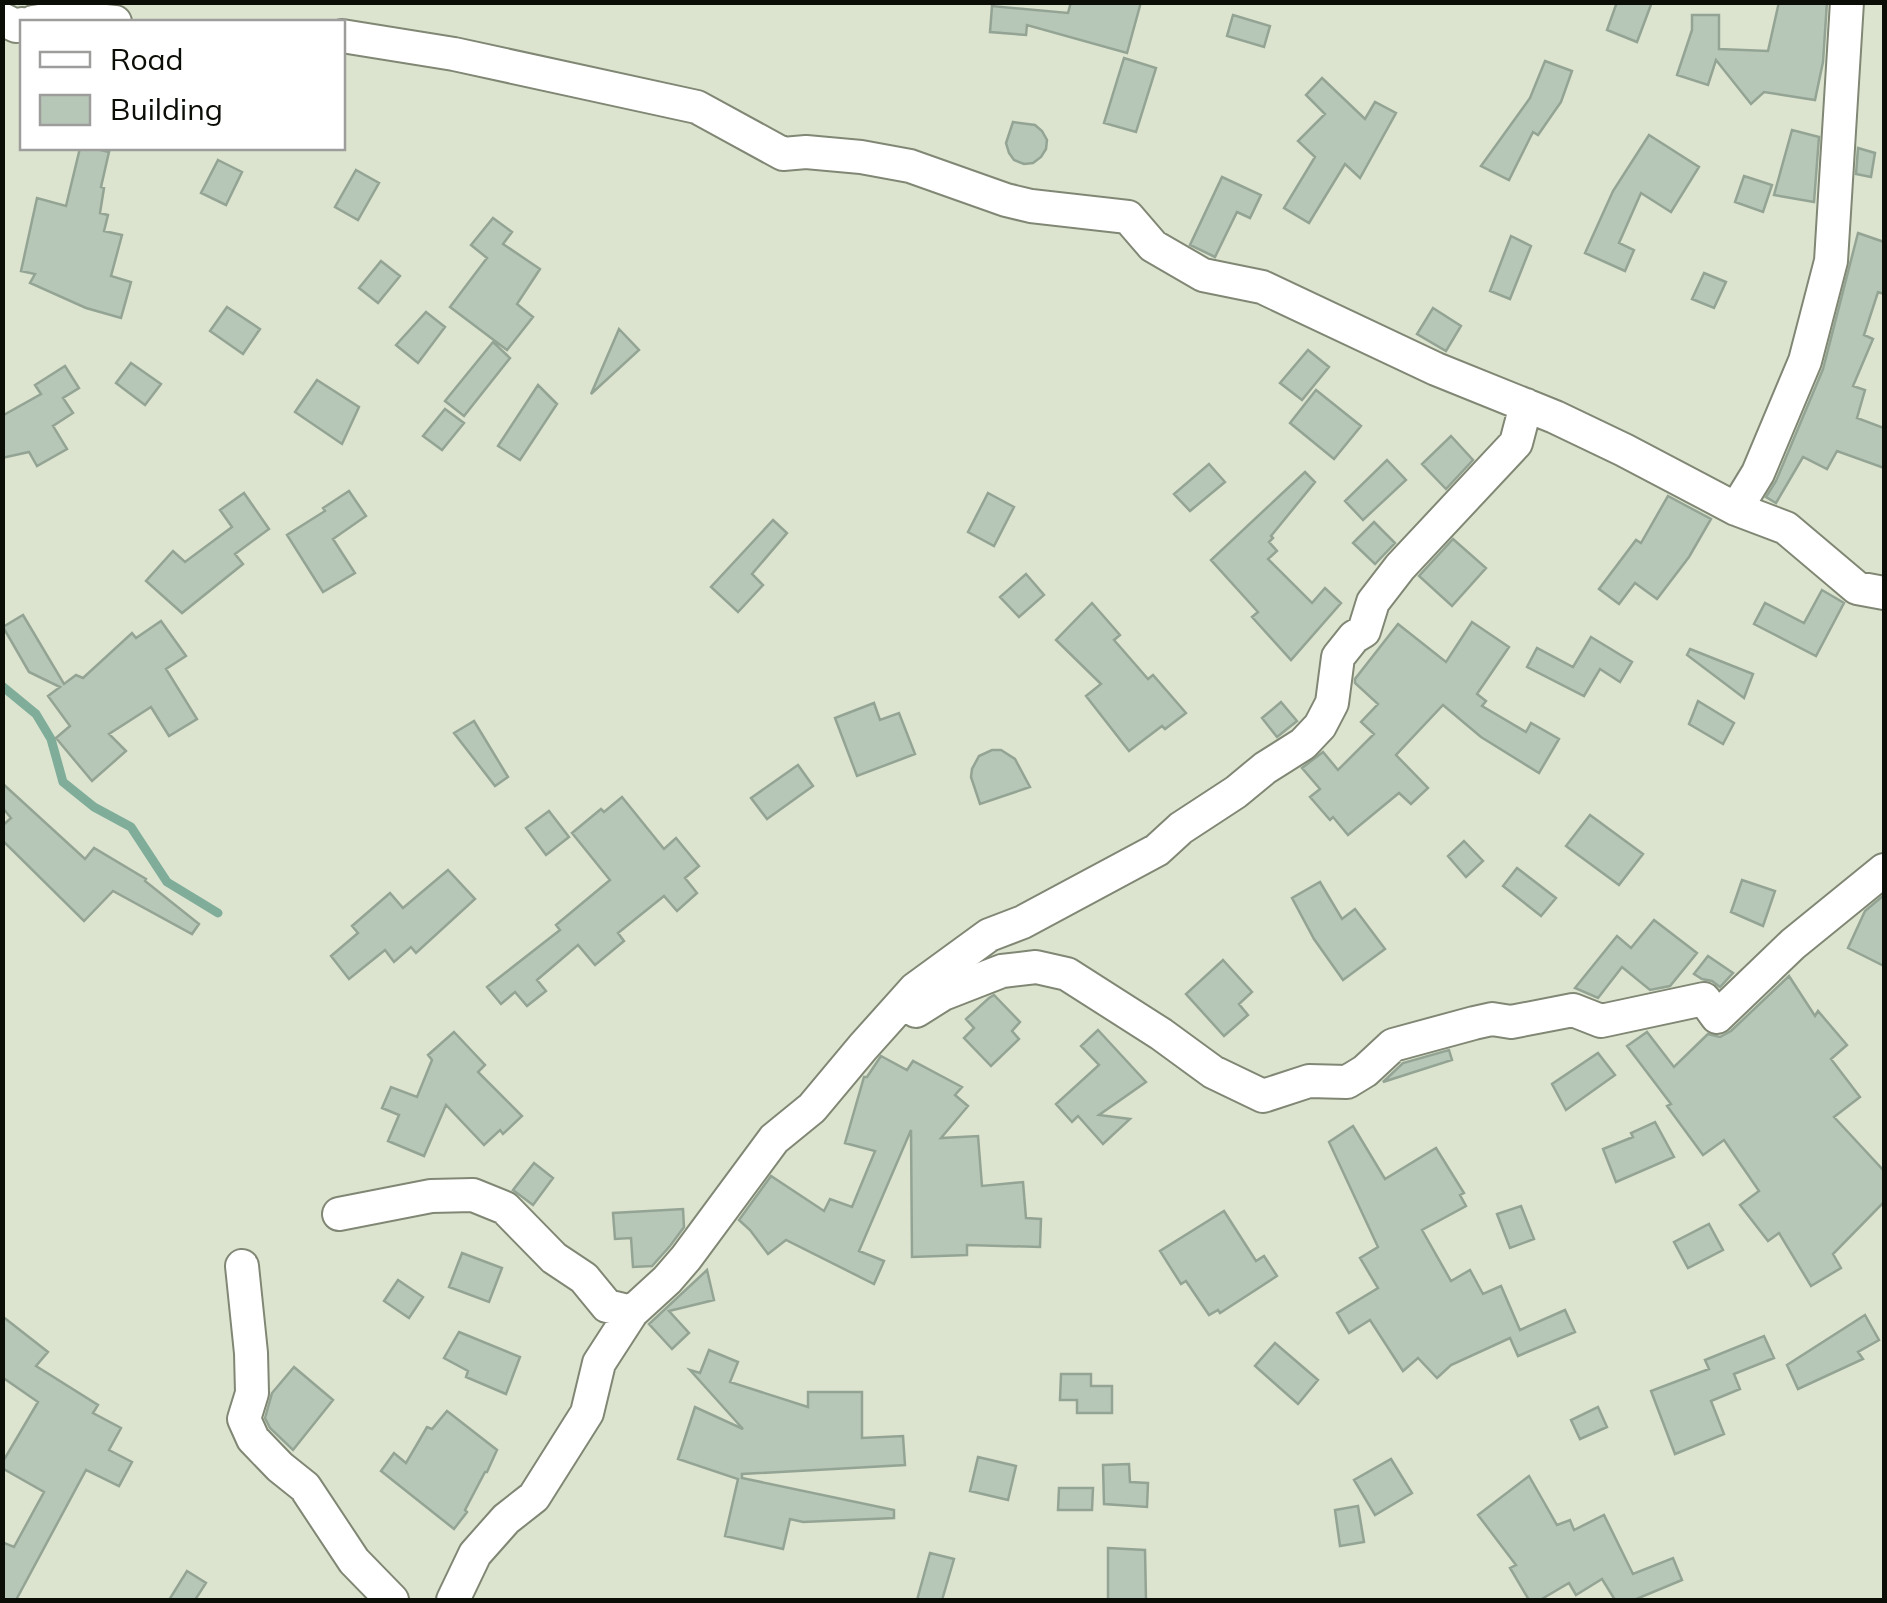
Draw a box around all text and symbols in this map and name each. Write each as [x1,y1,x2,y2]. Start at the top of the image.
legend [20,20,345,150]
text: Road [110,40,184,78]
text: Building [110,90,223,128]

